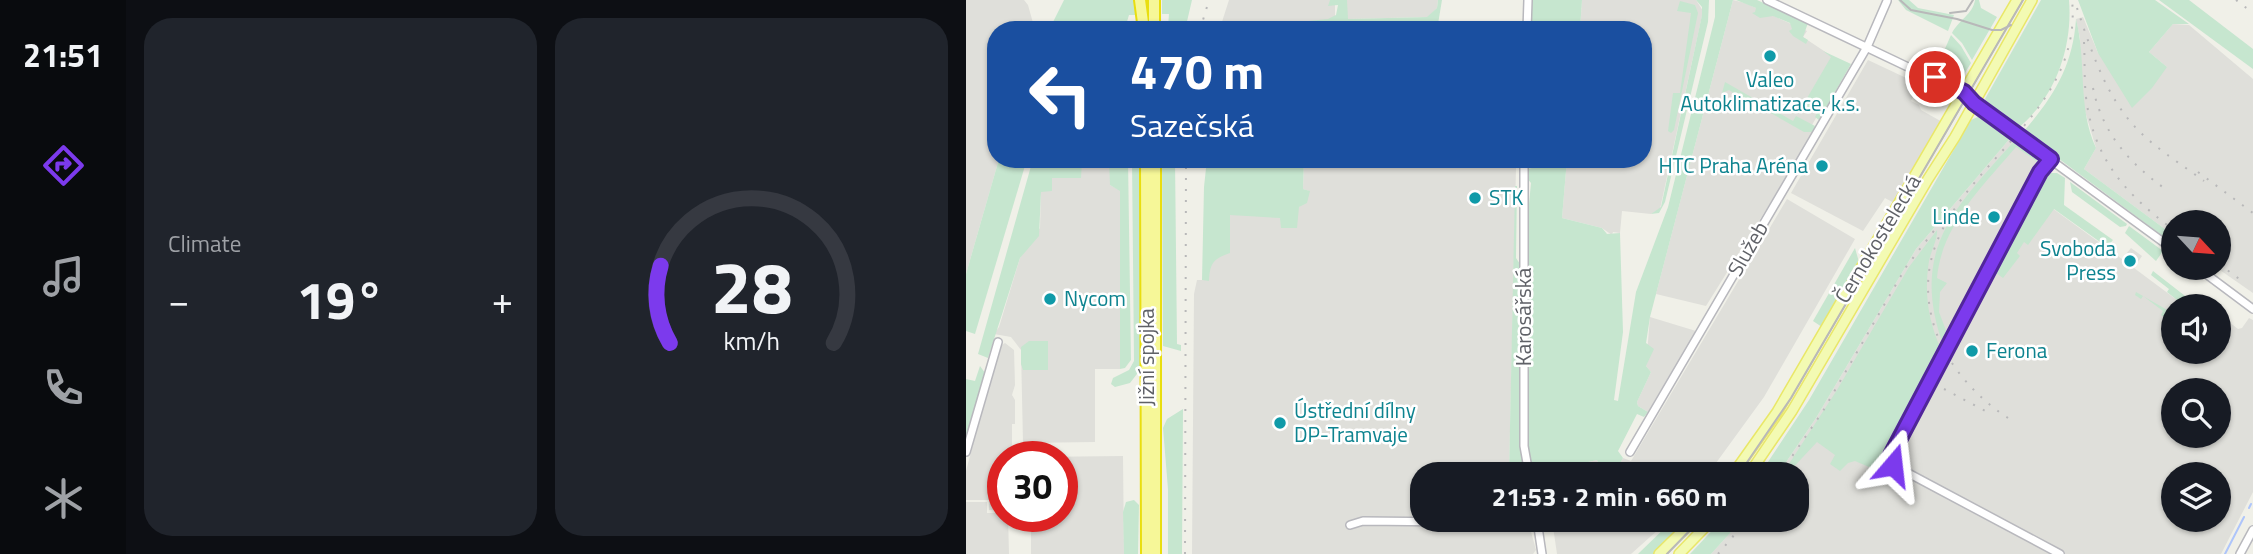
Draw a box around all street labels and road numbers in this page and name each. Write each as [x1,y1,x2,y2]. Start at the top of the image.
street label: Černokostelecká [1826,168,1928,309]
street label: Služeb [1719,215,1776,282]
street label: Karosářská [1507,267,1539,366]
street label: Jižní spojka [1130,308,1162,406]

